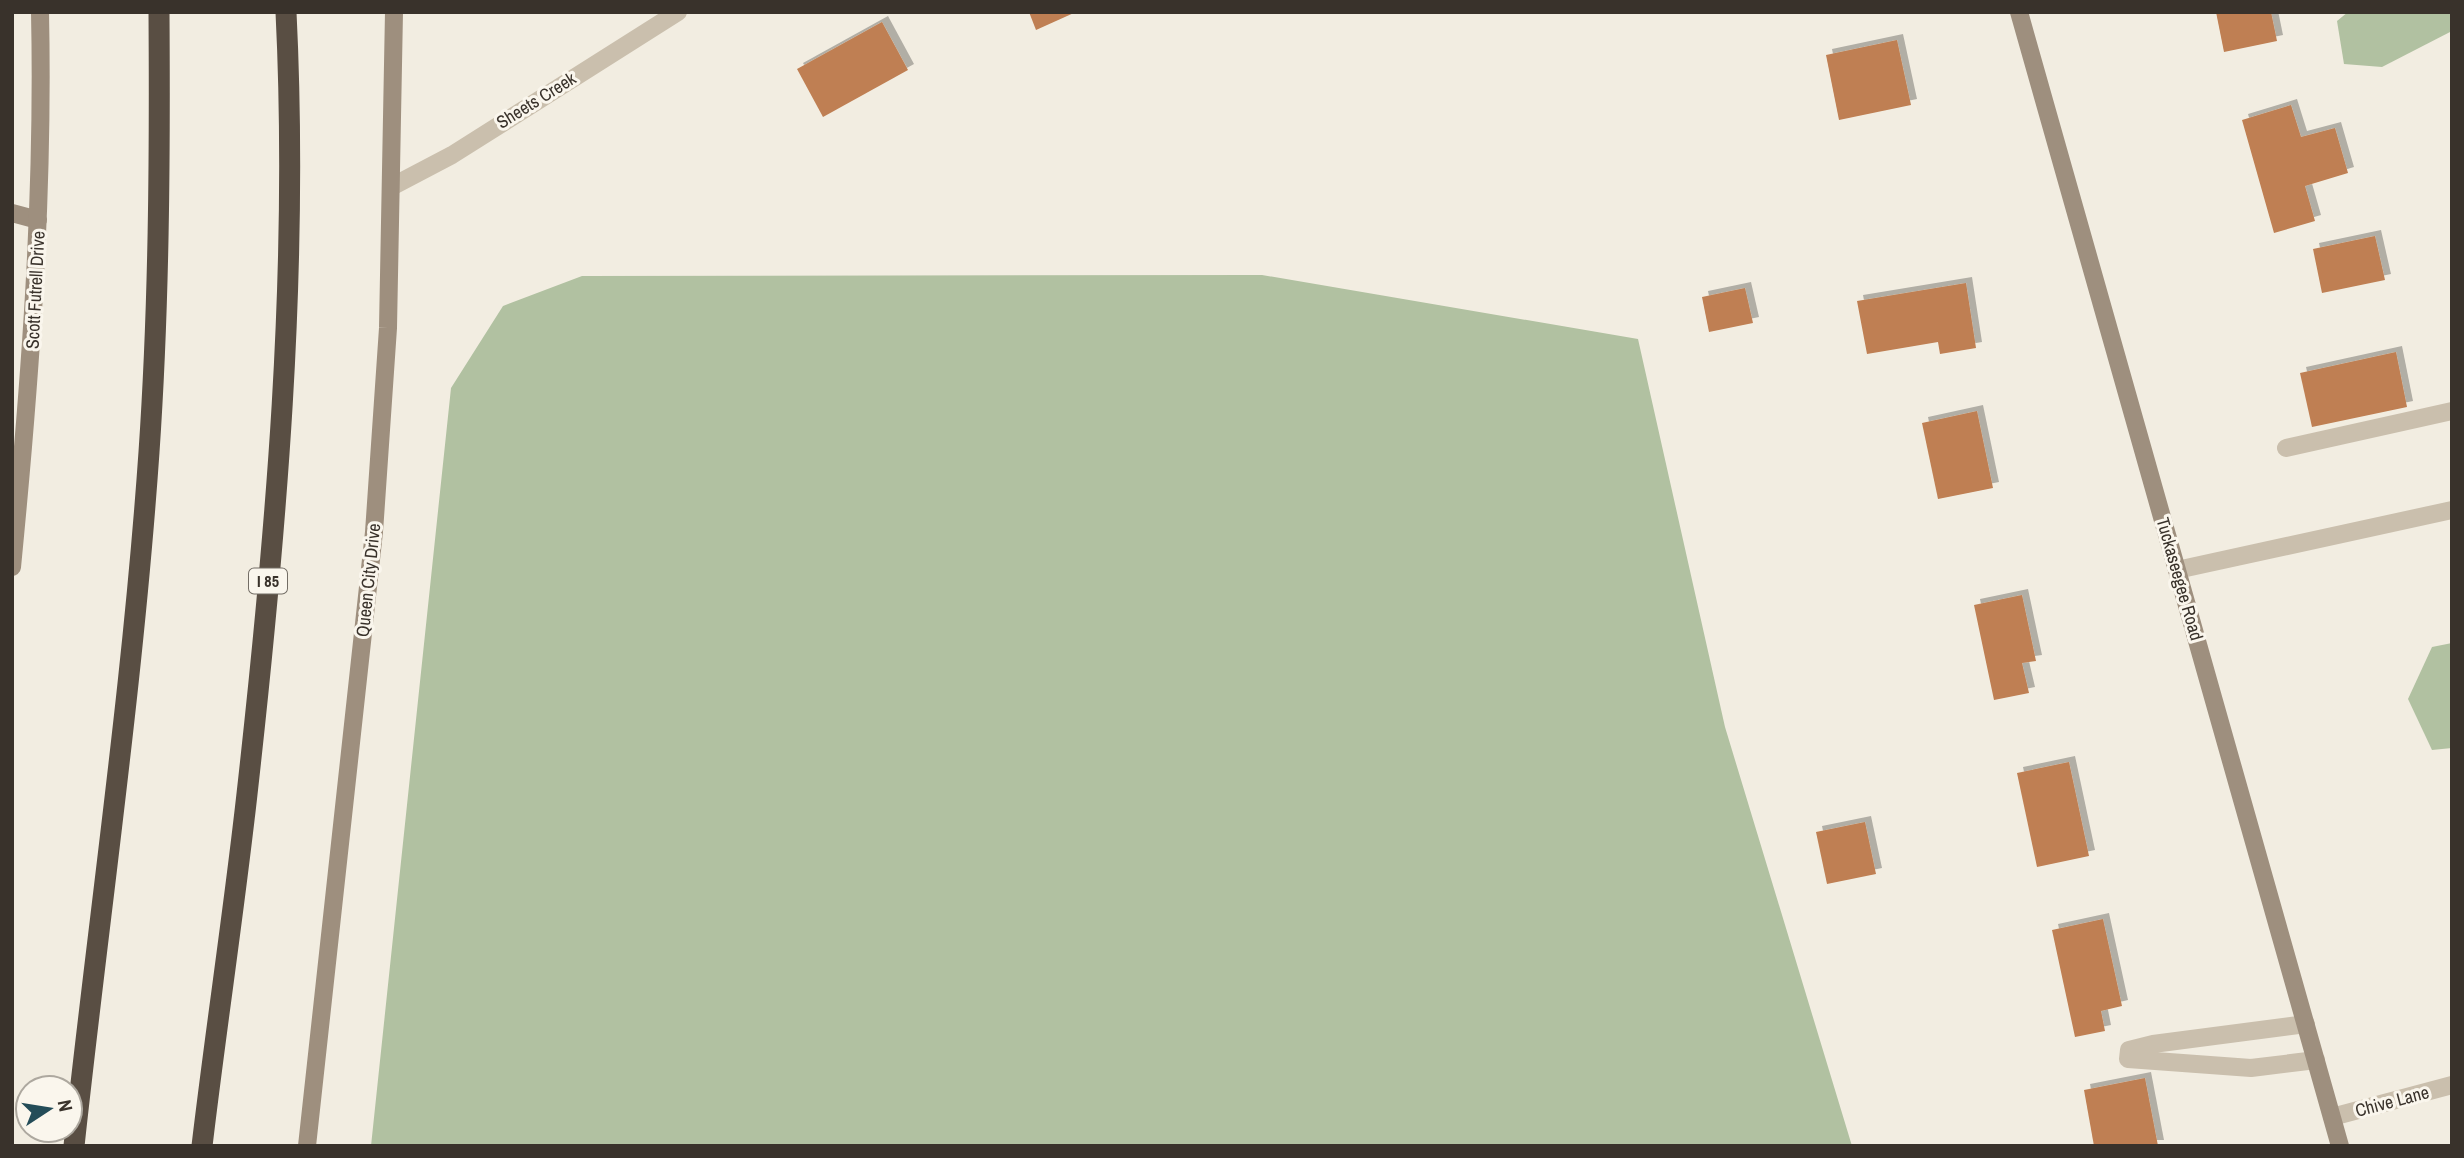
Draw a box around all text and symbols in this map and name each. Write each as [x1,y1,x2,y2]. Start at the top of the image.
street label: Sheets Creek [491,65,581,134]
street label: Scott Futrell Drive [19,230,51,350]
street label: Tuckaseegee Road [2151,515,2209,643]
street label: Queen City Drive [350,522,386,638]
road number: I 85 [249,568,287,594]
north arrow [14,1074,84,1144]
street label: Chive Lane [2352,1079,2432,1123]
text: N [52,1097,80,1114]

